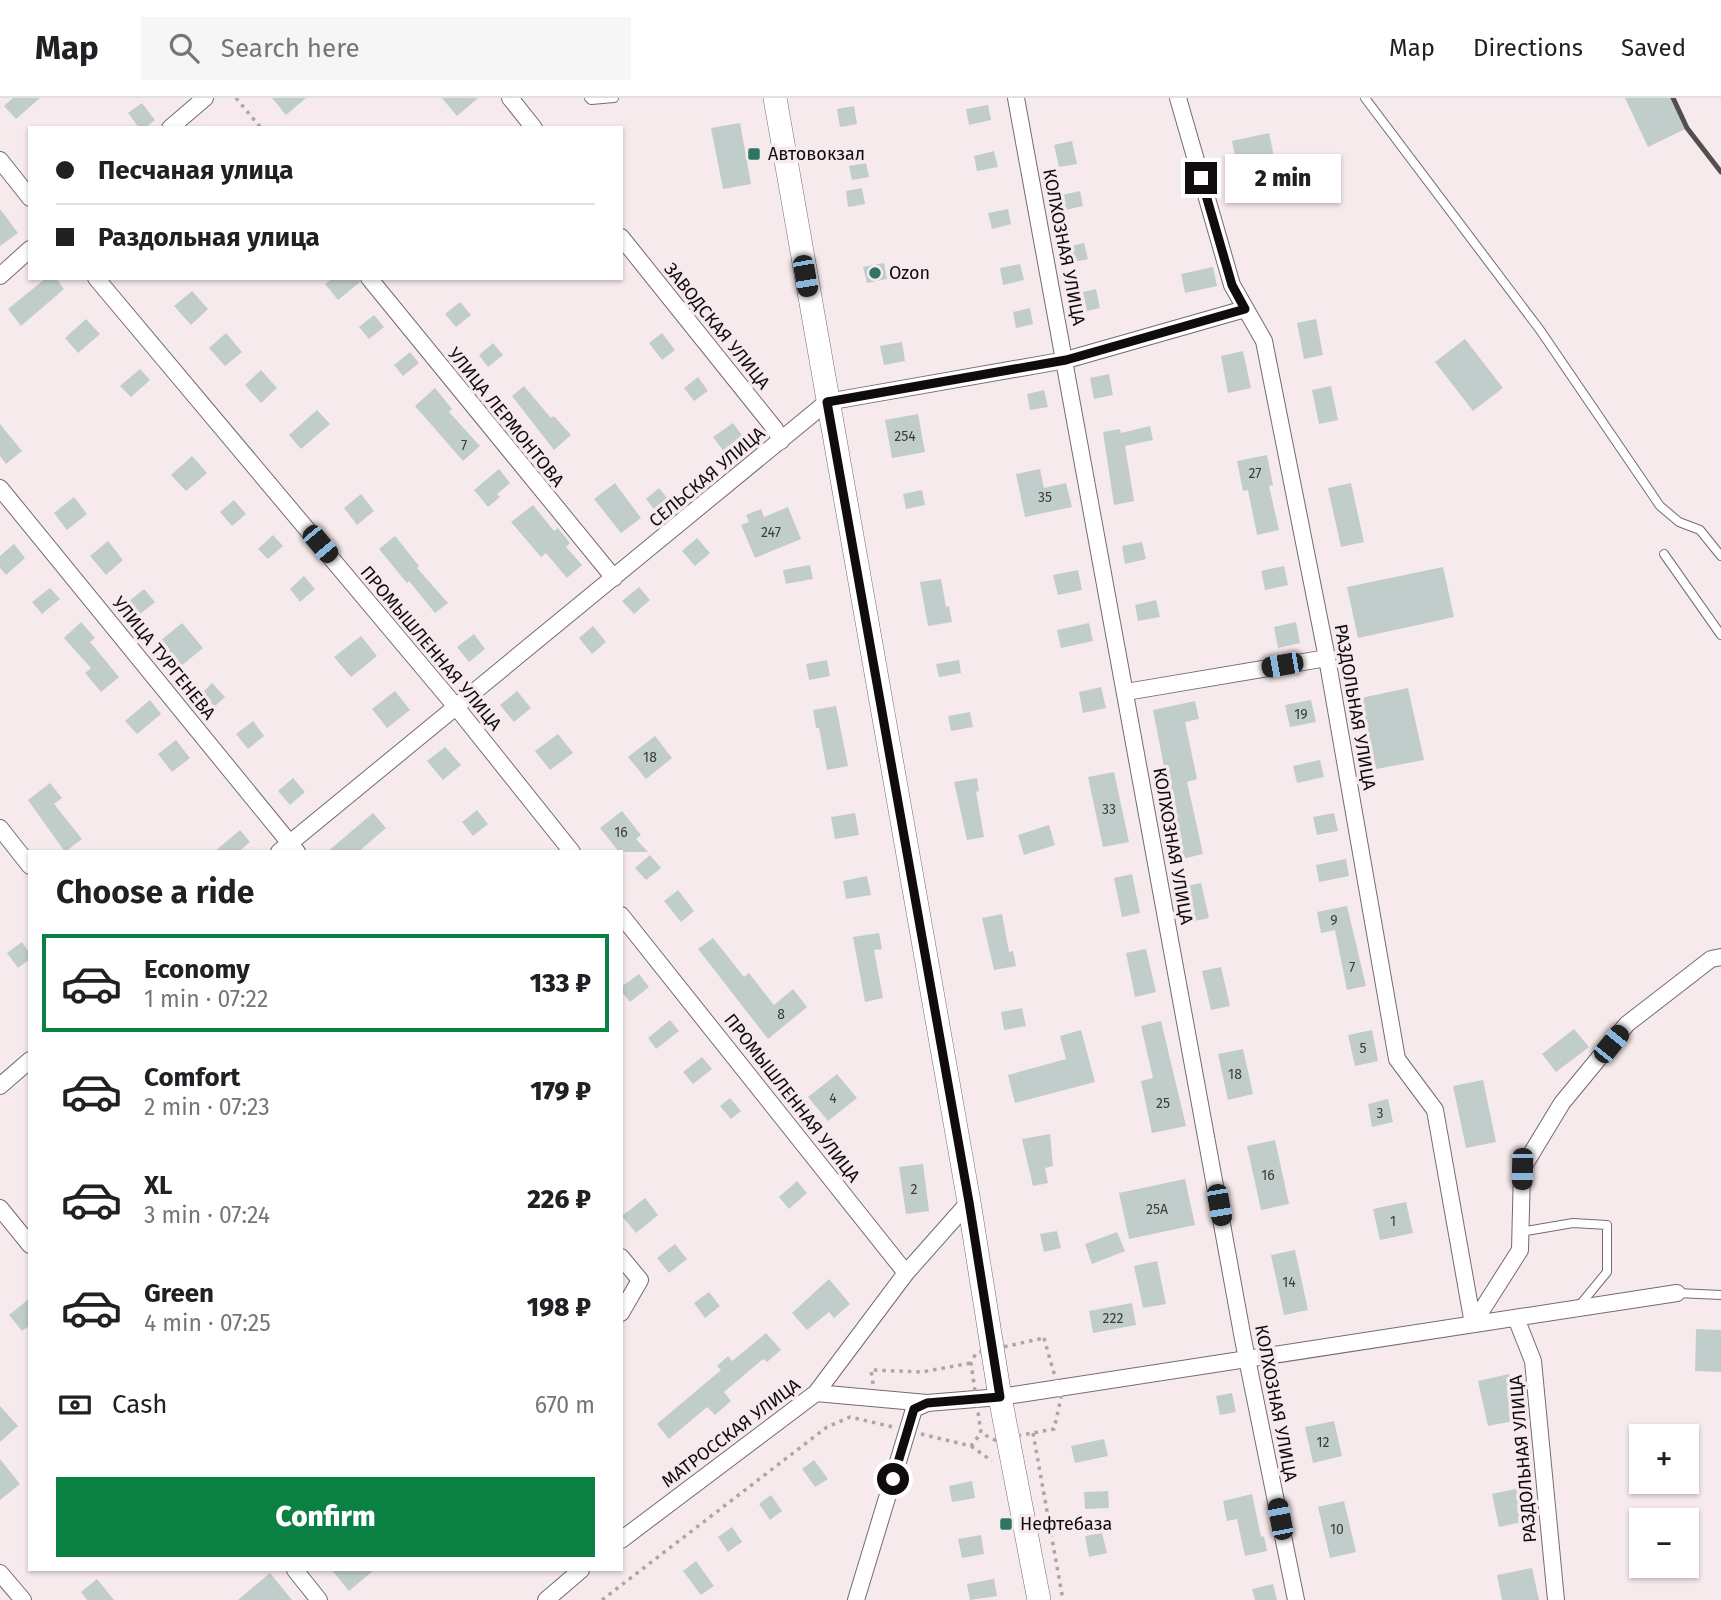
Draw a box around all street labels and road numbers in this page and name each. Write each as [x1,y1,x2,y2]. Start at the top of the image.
street label: КОЛХОЗНАЯ УЛИЦА [1038,167,1090,328]
street label: ЗАВОДСКАЯ УЛИЦА [659,258,775,394]
street label: УЛИЦА ЛЕРМОНТОВА [443,343,569,492]
street label: СЕЛЬСКАЯ УЛИЦА [645,422,770,532]
street label: ПРОМЫШЛЕННАЯ УЛИЦА [356,561,507,735]
street label: УЛИЦА ТУРГЕНЕВА [108,592,221,724]
street label: РАЗДОЛЬНАЯ УЛИЦА [1330,622,1381,792]
street label: КОЛХОЗНАЯ УЛИЦА [1148,766,1198,927]
street label: ПРОМЫШЛЕННАЯ УЛИЦА [719,1009,865,1187]
street label: КОЛХОЗНАЯ УЛИЦА [1250,1323,1302,1484]
street label: МАТРОССКАЯ УЛИЦА [657,1373,805,1492]
street label: РАЗДОЛЬНАЯ УЛИЦА [1505,1374,1541,1544]

